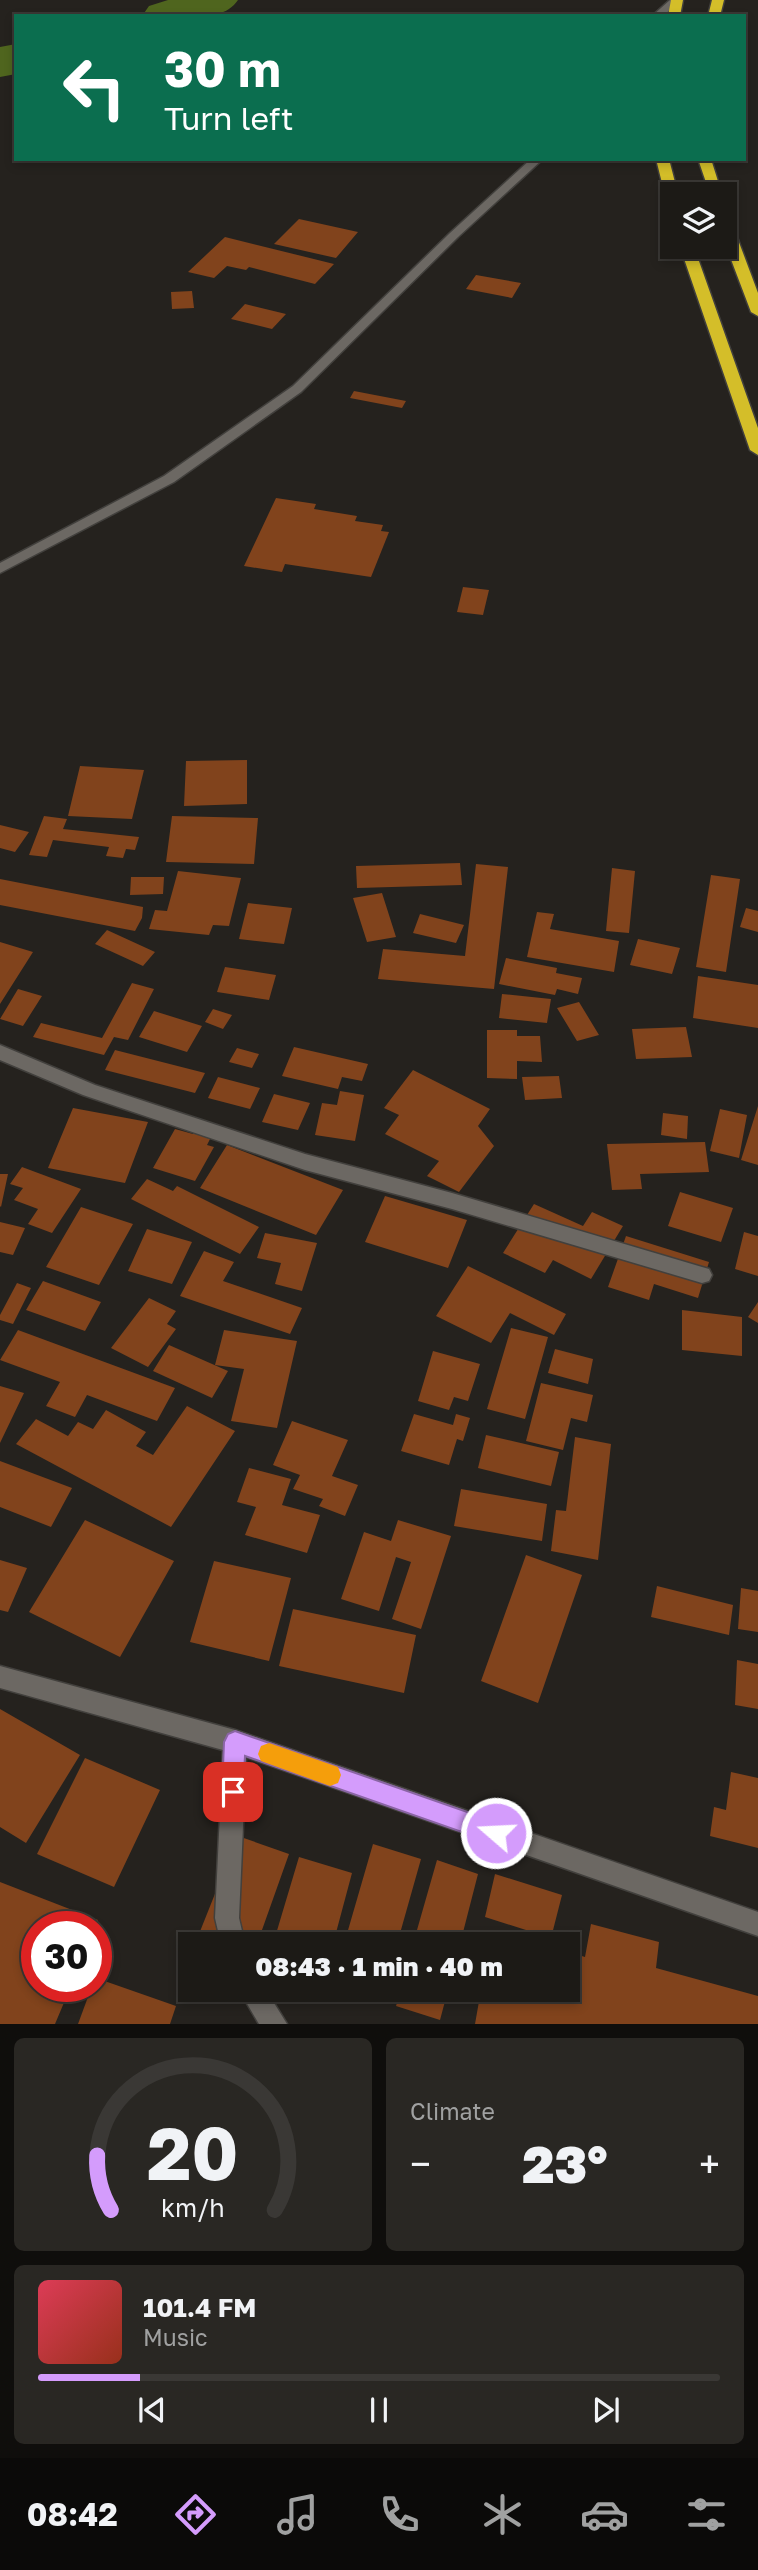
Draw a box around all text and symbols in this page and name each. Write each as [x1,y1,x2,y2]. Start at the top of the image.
text: 30 m [164,39,281,98]
icon: left [49,42,140,133]
text: Turn left [164,99,293,137]
map controls [660,182,737,259]
button: layers [660,182,737,259]
pin [203,1762,263,1822]
icon: arrive [214,1773,252,1811]
position arrow [459,1796,533,1870]
speed limit sign: 30 [21,1911,112,2002]
text: 08:43 · 1 min · 40 m [255,1951,503,1982]
text: Climate [410,2097,495,2125]
text: 20 [147,2110,239,2197]
text: 23° [522,2132,608,2194]
text: − [410,2141,431,2186]
text: + [699,2141,720,2186]
text: km/h [161,2192,225,2223]
text: 101.4 FM [143,2292,256,2323]
text: Music [143,2323,208,2351]
icon: previous [133,2391,171,2429]
icon: pause [360,2391,398,2429]
icon: next [587,2391,625,2429]
icon: directions [171,2490,220,2539]
icon: music [273,2490,322,2539]
icon: phone [375,2490,424,2539]
icon: climate [478,2490,527,2539]
icon: car [580,2490,629,2539]
icon: filters [682,2490,731,2539]
text: 08:42 [27,2495,118,2533]

